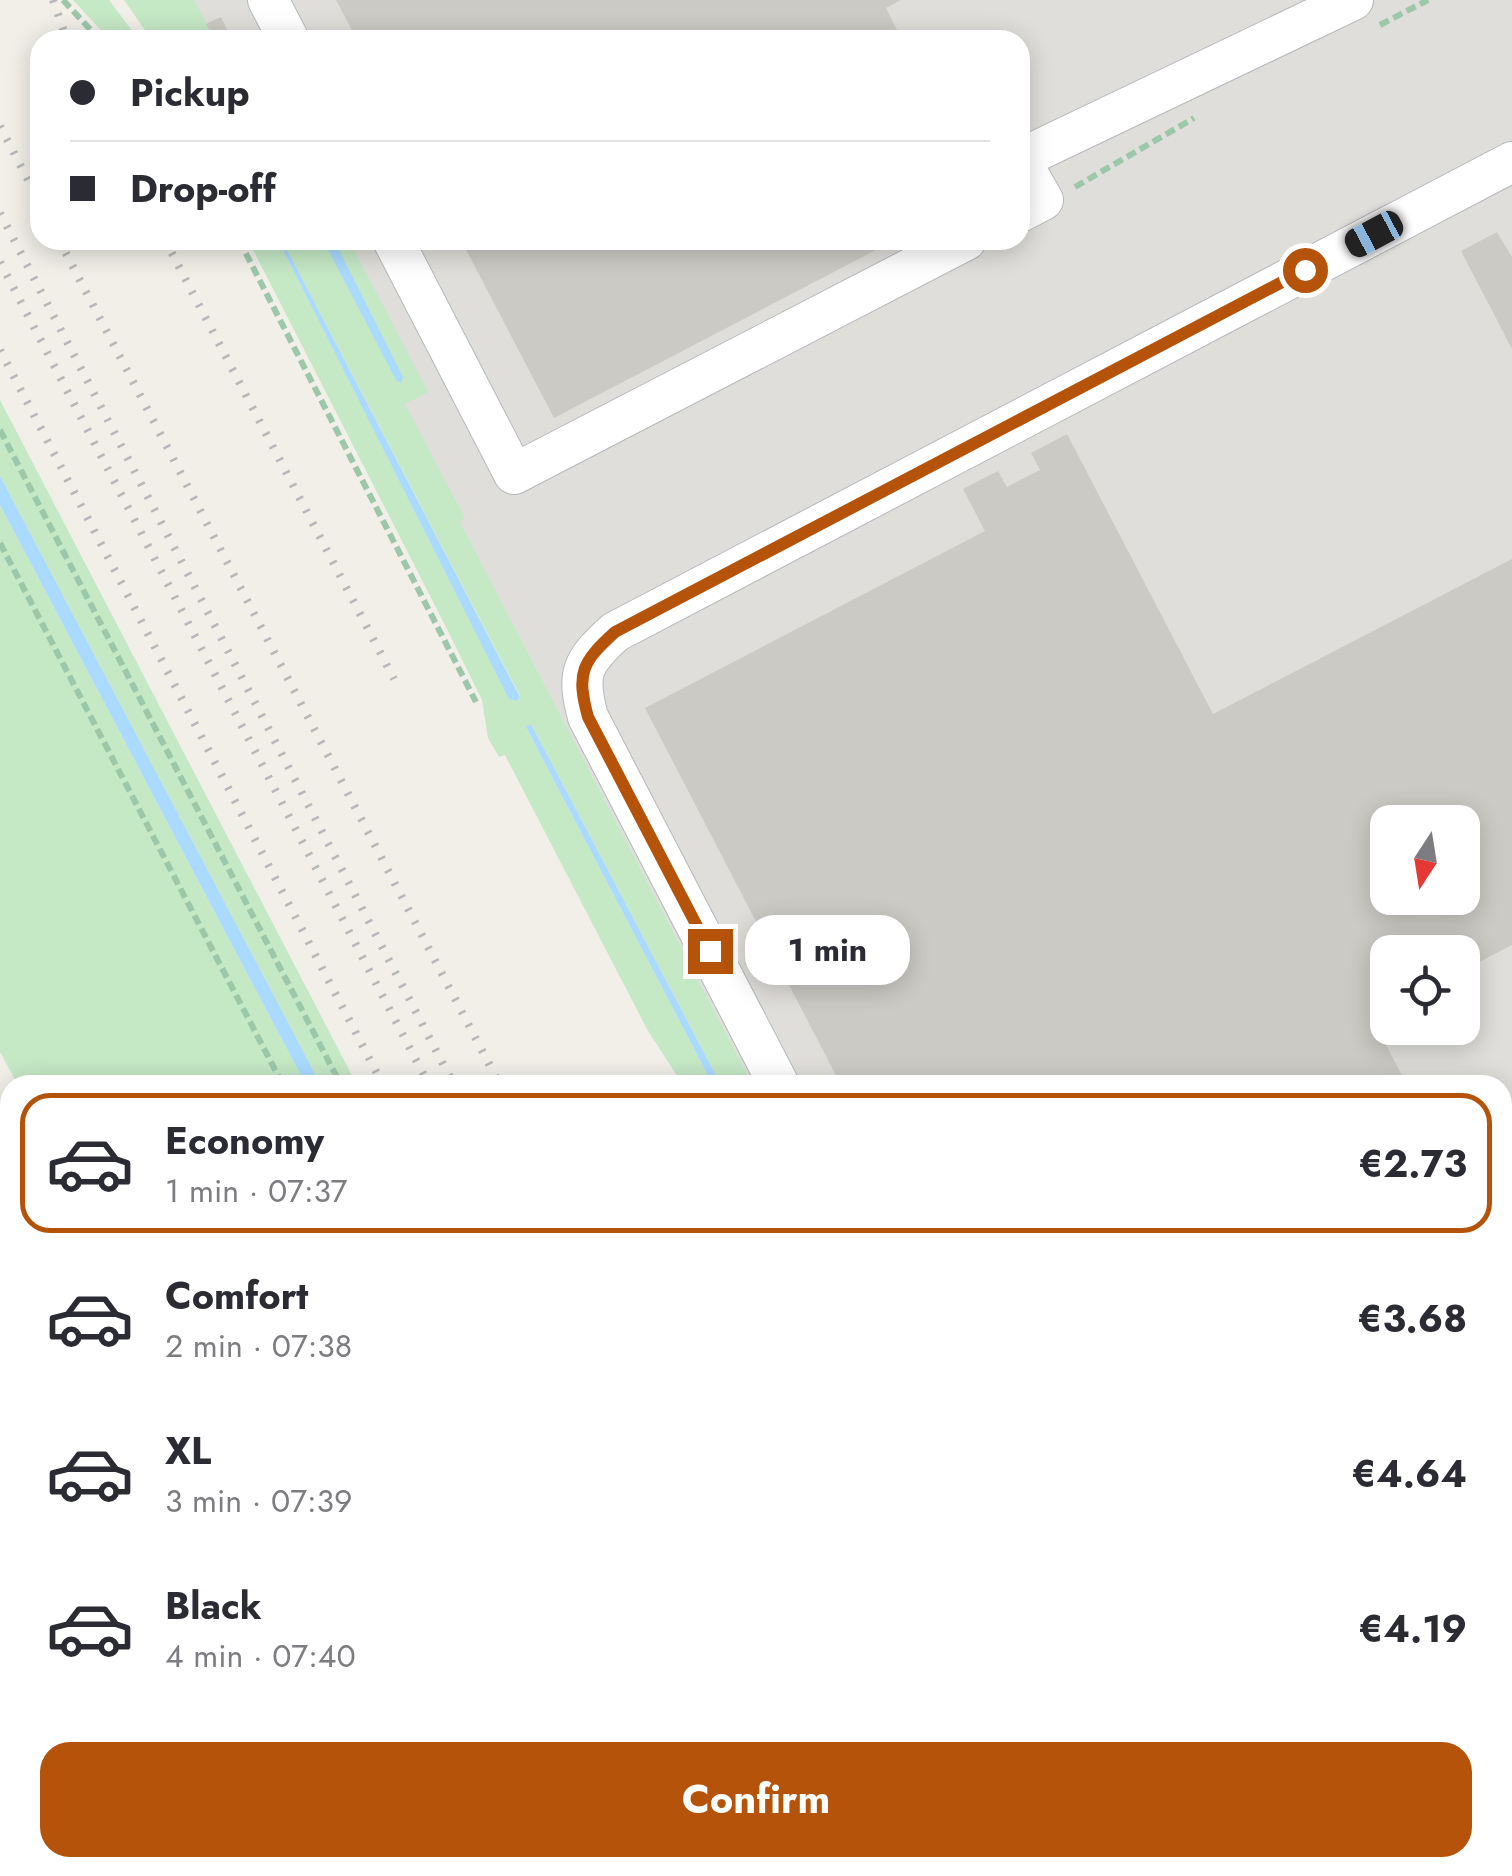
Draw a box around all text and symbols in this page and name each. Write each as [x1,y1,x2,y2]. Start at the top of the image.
text: Pickup [130,65,250,120]
text: Drop-off [130,161,276,216]
car [1340,207,1408,261]
route start [1283,248,1328,293]
north arrow [1370,805,1480,915]
map controls [1370,805,1480,1045]
callout: 1 min [745,916,910,986]
text: 1 min [788,927,867,973]
route end [688,929,733,974]
button: locate [1370,935,1480,1045]
text: Economy [165,1113,324,1168]
icon: car [45,1118,135,1208]
text: €2.73 [1358,1136,1467,1191]
text: 1 min · 07:37 [165,1168,347,1214]
text: Comfort [165,1268,308,1323]
icon: car [45,1273,135,1363]
text: €3.68 [1358,1291,1467,1346]
text: 2 min · 07:38 [165,1323,352,1369]
text: XL [165,1423,211,1478]
icon: car [45,1428,135,1518]
text: €4.64 [1351,1446,1467,1501]
text: 3 min · 07:39 [165,1478,352,1524]
text: Black [165,1578,262,1633]
icon: car [45,1583,135,1673]
text: €4.19 [1359,1601,1467,1656]
text: 4 min · 07:40 [165,1633,356,1679]
button: Confirm [40,1742,1472,1857]

